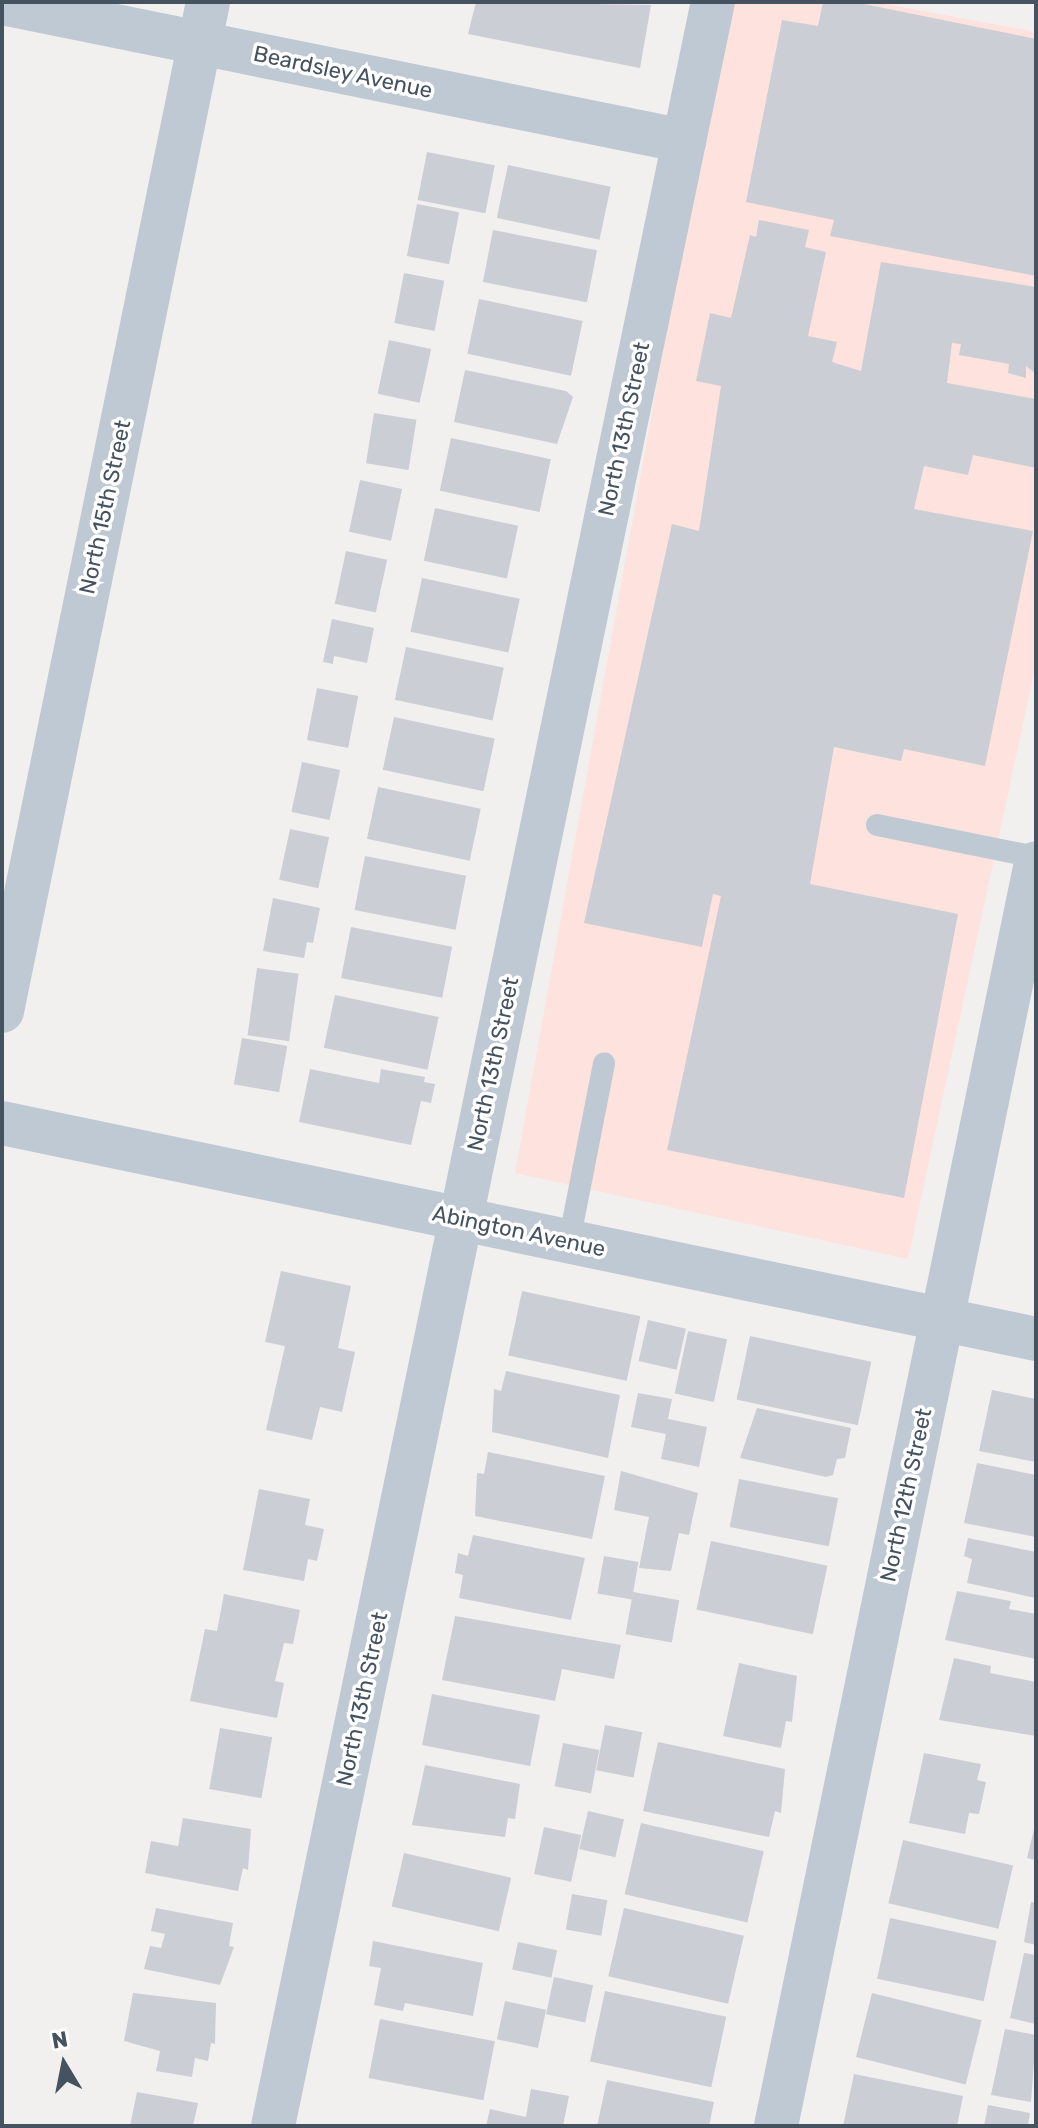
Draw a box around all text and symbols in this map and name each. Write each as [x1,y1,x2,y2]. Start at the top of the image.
street label: Beardsley Avenue [251,40,435,104]
street label: North 13th Street [593,340,655,518]
street label: North 15th Street [74,418,136,596]
street label: North 13th Street [462,975,524,1153]
street label: Abington Avenue [430,1200,608,1262]
street label: North 12th Street [875,1406,937,1584]
street label: North 13th Street [331,1610,393,1788]
north arrow [24,2024,104,2104]
text: N [50,2025,70,2055]

